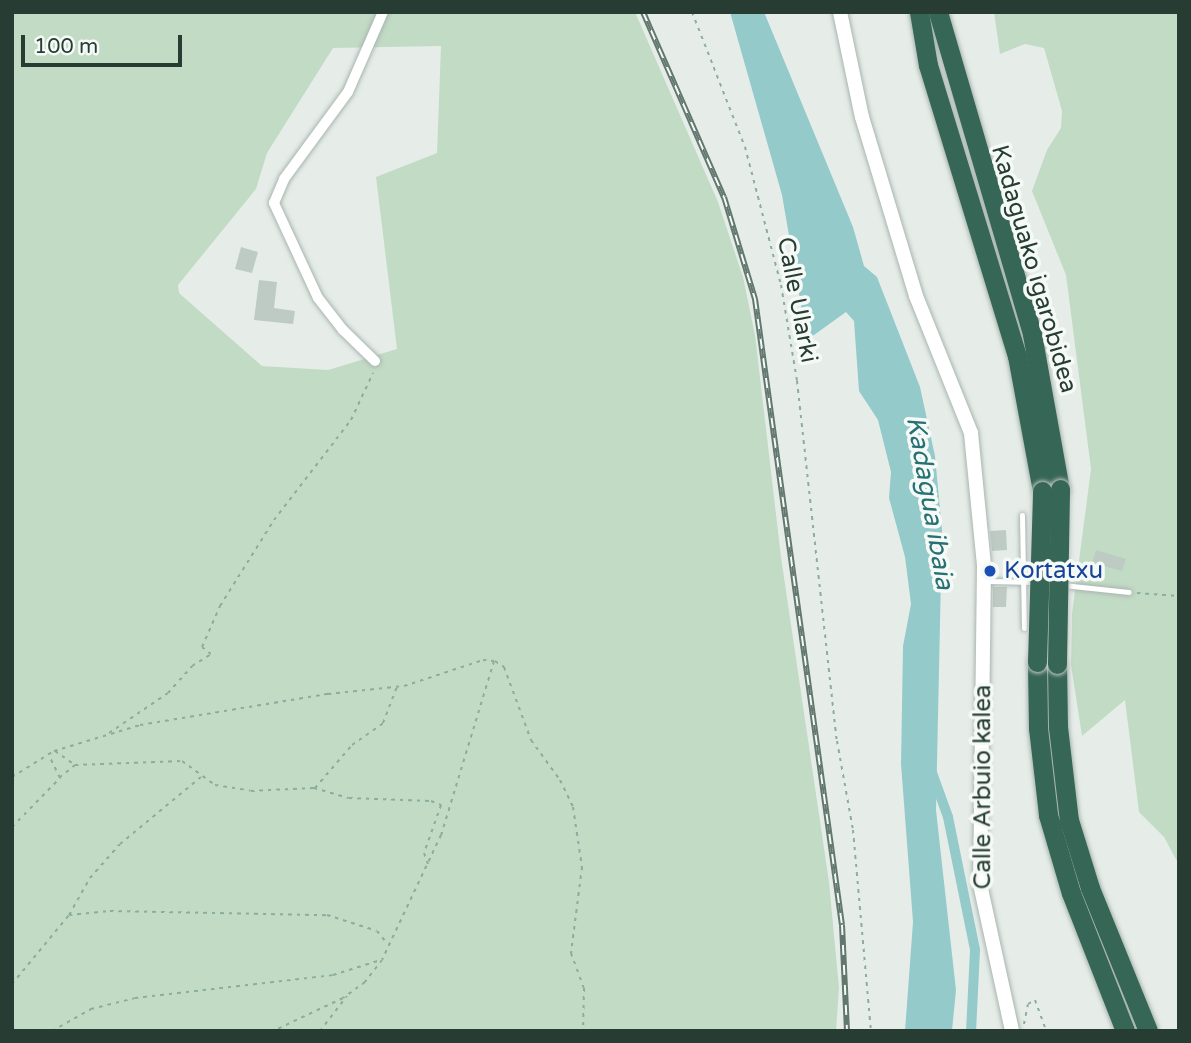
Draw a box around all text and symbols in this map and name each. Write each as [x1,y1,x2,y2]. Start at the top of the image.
scale bar [24,21,186,65]
text: 100 m [34,34,98,59]
street label: Kadaguako igarobidea [985,142,1083,396]
street label: Calle Ularki [771,235,823,365]
water label: Kadagua ibaia [899,414,961,592]
place label: Kortatxu [1004,557,1103,585]
marker: Kortatxu [982,563,998,579]
street label: Calle Arbuio kalea [969,685,997,889]

